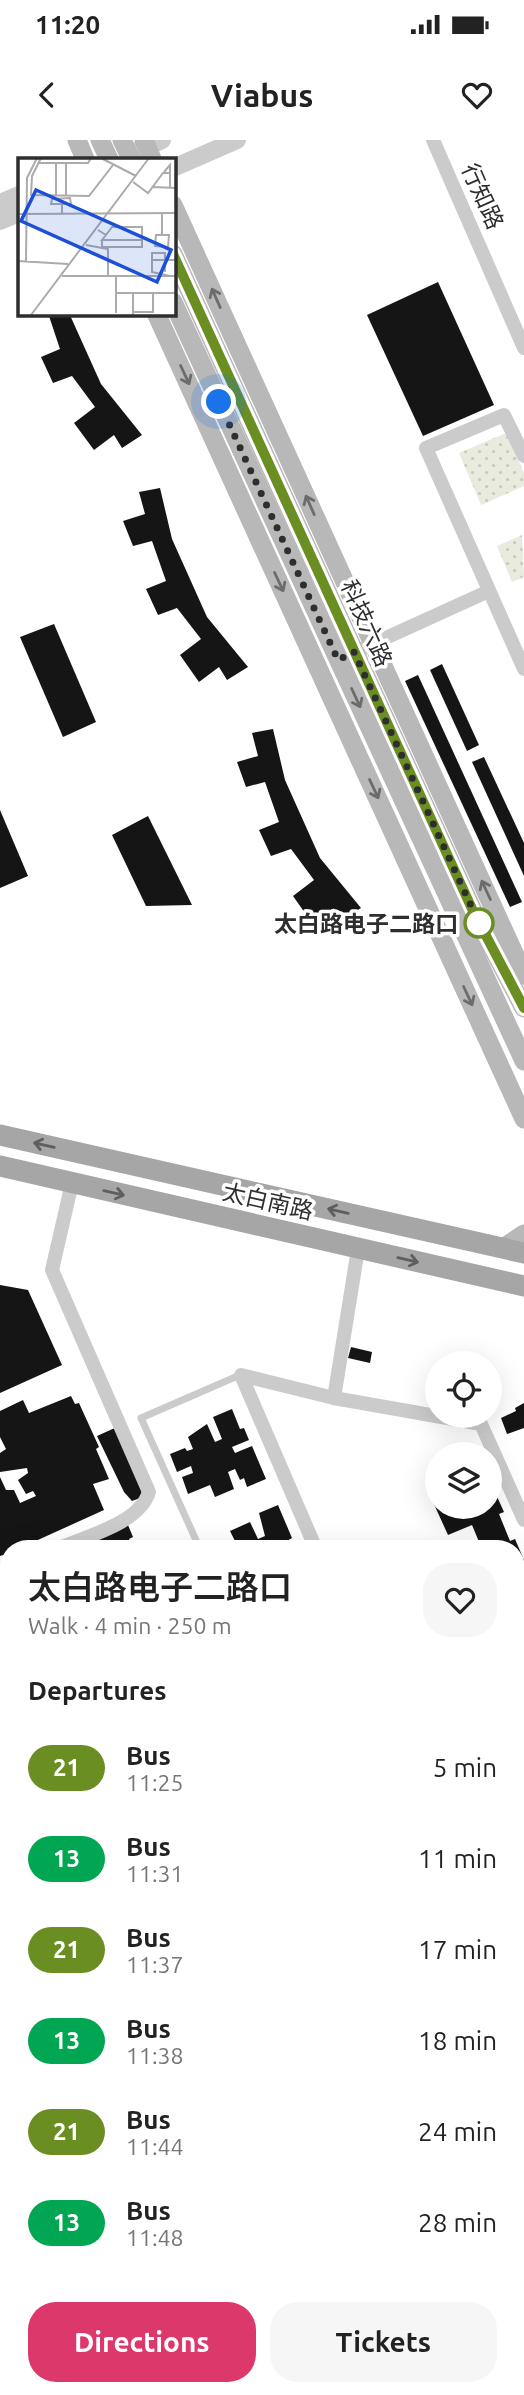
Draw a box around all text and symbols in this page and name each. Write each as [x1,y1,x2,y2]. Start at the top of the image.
text: 11:20 [35,10,100,39]
icon: back [28,76,66,114]
icon: heart [458,76,496,114]
text: Viabus [211,77,313,113]
inset map [18,158,175,315]
street label: 行知路 [458,159,508,233]
one-way arrow [208,288,222,309]
one-way arrow [178,364,192,385]
your location [201,384,236,419]
one-way arrow [303,495,316,516]
one-way arrow [273,571,286,592]
street label: 科技六路 [337,576,397,670]
one-way arrow [350,687,363,708]
one-way arrow [367,778,381,799]
one-way arrow [478,880,492,901]
marker: 太白路电子二路口 [464,908,494,938]
place label: 太白路电子二路口 [274,911,458,936]
one-way arrow [462,985,475,1006]
one-way arrow [33,1138,56,1151]
street label: 太白南路 [220,1178,316,1224]
one-way arrow [102,1186,125,1200]
one-way arrow [327,1204,350,1217]
one-way arrow [396,1254,419,1267]
map controls [425,1351,502,1519]
button: locate [425,1351,502,1428]
button: layers [425,1442,502,1519]
button: heart [423,1563,497,1637]
text: 太白路电子二路口 [28,1568,292,1605]
text: Walk · 4 min · 250 m [28,1613,232,1638]
text: Departures [28,1676,166,1705]
text: Bus [126,1741,171,1770]
text: 5 min [433,1753,497,1782]
text: 21 [53,1754,80,1781]
text: 11:25 [126,1770,184,1795]
text: Bus [126,1832,171,1861]
text: 11 min [418,1844,497,1873]
text: 13 [53,1845,80,1872]
text: 11:31 [126,1861,184,1886]
text: Bus [126,1923,171,1952]
text: 17 min [418,1935,497,1964]
text: 21 [53,1936,80,1963]
text: 11:37 [126,1952,184,1977]
text: Bus [126,2014,171,2043]
text: 18 min [418,2026,497,2055]
text: 13 [53,2027,80,2054]
text: 11:38 [126,2043,184,2068]
text: Bus [126,2105,171,2134]
text: 24 min [418,2117,497,2146]
text: 21 [53,2118,80,2145]
text: 11:44 [126,2134,184,2159]
text: Bus [126,2196,171,2225]
text: 28 min [418,2208,497,2237]
text: 13 [53,2209,80,2236]
text: 11:48 [126,2225,184,2250]
button: Directions [28,2302,256,2382]
button: Tickets [270,2302,497,2382]

